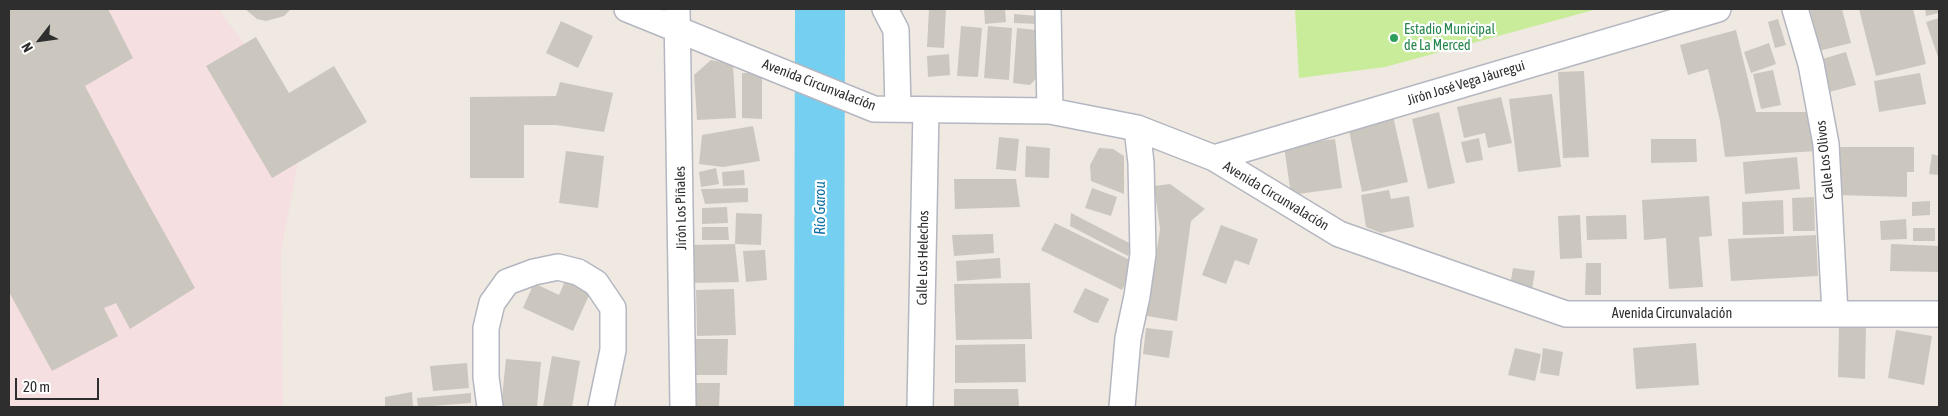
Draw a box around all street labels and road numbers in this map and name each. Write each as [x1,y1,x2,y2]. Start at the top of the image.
street label: Avenida Circunvalación [760,56,878,114]
street label: Jirón José Vega Jáuregui [1405,57,1527,109]
street label: Calle Los Olivos [1812,120,1838,200]
street label: Avenida Circunvalación [1220,158,1332,234]
street label: Jirón Los Piñales [672,166,690,250]
street label: Calle Los Helechos [914,210,932,306]
street label: Avenida Circunvalación [1612,306,1732,322]

